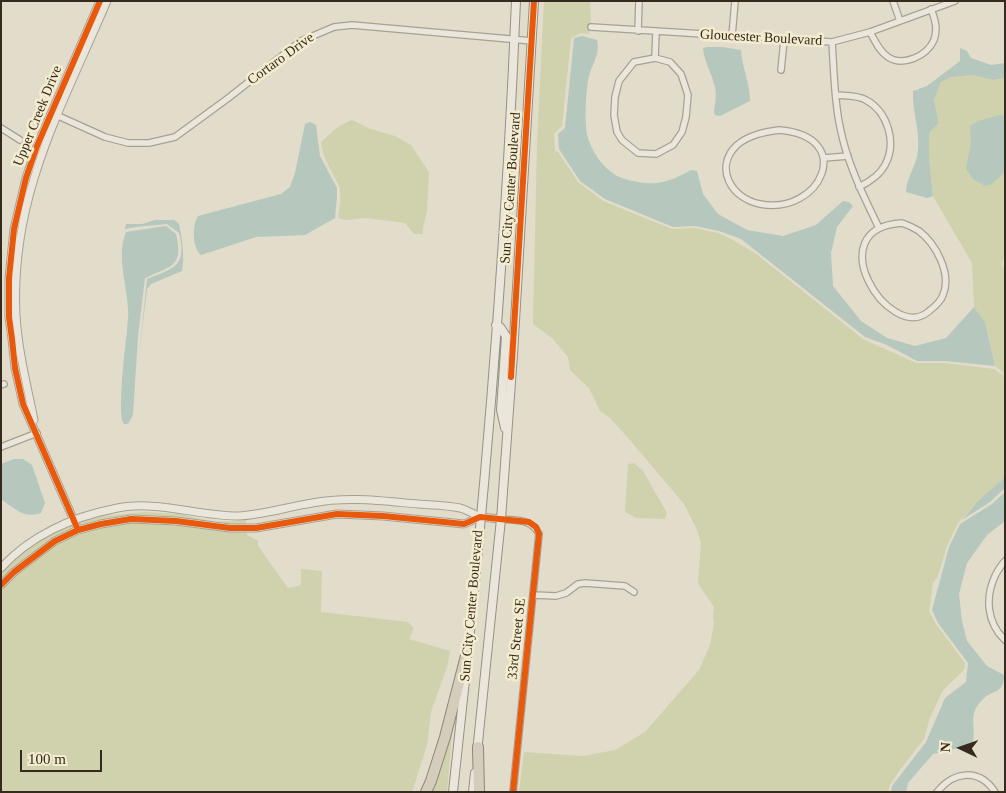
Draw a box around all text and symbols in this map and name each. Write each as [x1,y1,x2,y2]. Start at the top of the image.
street label: Gloucester Boulevard [699,26,823,50]
street label: Cortaro Drive [244,29,318,89]
street label: Upper Creek Drive [10,63,66,169]
street label: Sun City Center Boulevard [497,112,525,264]
street label: Sun City Center Boulevard [457,530,487,682]
street label: 33rd Street SE [504,598,530,680]
north arrow [936,723,986,773]
scale bar [22,740,105,772]
text: N [938,742,953,753]
text: 100 m [28,751,66,767]

